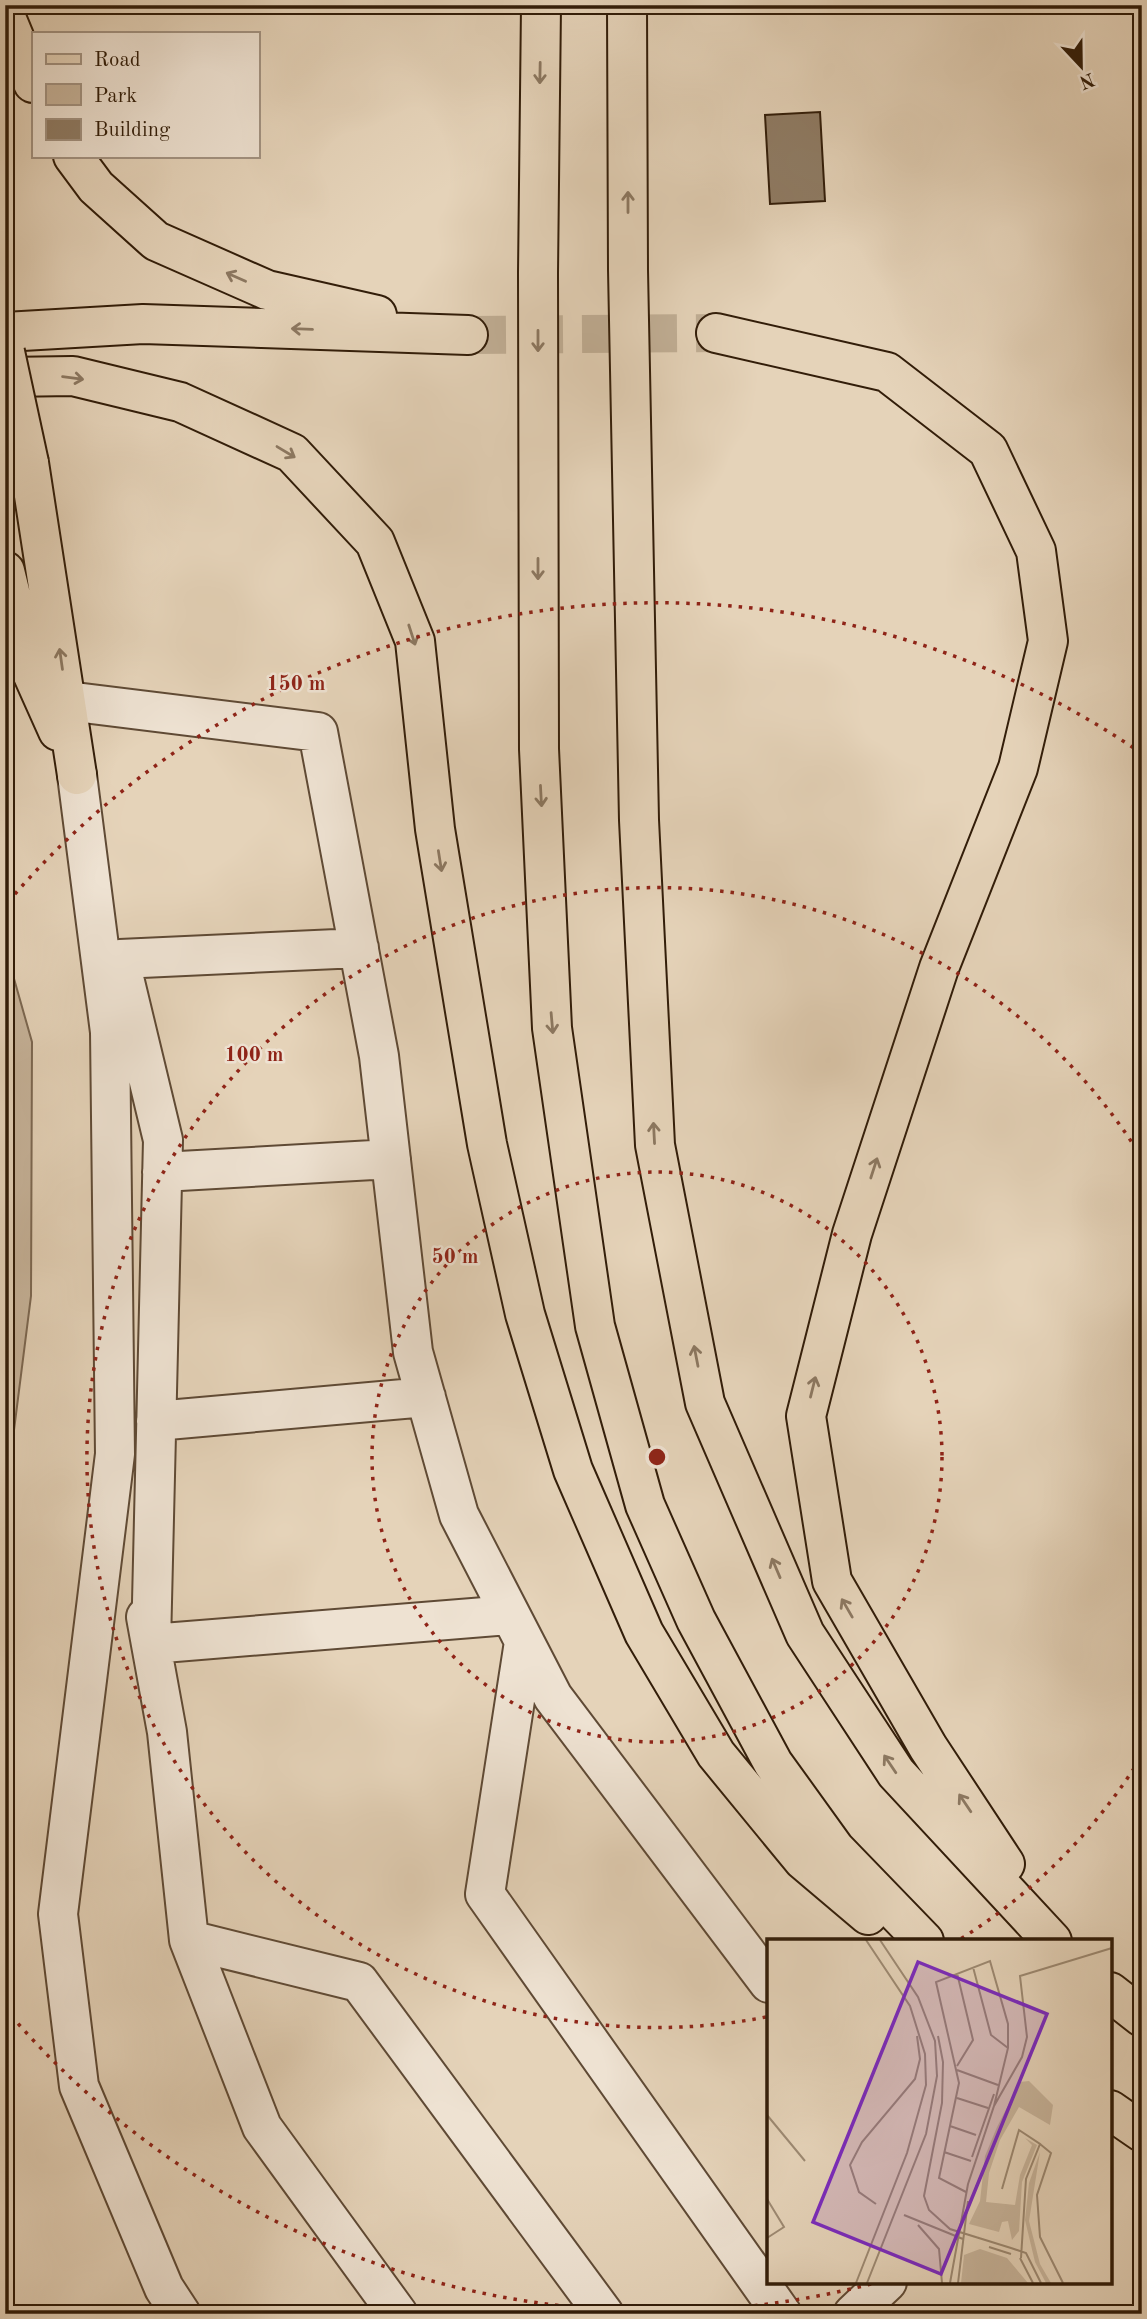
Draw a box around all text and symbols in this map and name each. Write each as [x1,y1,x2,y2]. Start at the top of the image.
legend [32,32,259,158]
north arrow [1046,32,1116,102]
text: Road [94,50,141,71]
one-way arrow [533,62,547,85]
text: N [1076,68,1097,91]
text: Park [94,86,137,107]
text: Building [94,120,171,141]
one-way arrow [621,190,635,213]
one-way arrow [226,270,247,283]
one-way arrow [290,323,313,336]
one-way arrow [531,329,545,352]
one-way arrow [61,371,84,384]
one-way arrow [276,445,296,459]
one-way arrow [531,557,545,580]
one-way arrow [407,624,419,646]
one-way arrow [54,648,67,671]
text: 150 m [266,674,326,695]
one-way arrow [534,784,547,807]
one-way arrow [434,849,447,872]
one-way arrow [546,1012,559,1034]
text: 100 m [224,1045,284,1066]
one-way arrow [647,1122,660,1145]
one-way arrow [869,1158,881,1180]
text: 50 m [431,1247,479,1268]
one-way arrow [689,1345,703,1368]
one-way arrow [807,1377,820,1399]
centre of rings [645,1445,669,1469]
one-way arrow [769,1558,782,1580]
one-way arrow [840,1598,853,1619]
one-way arrow [883,1755,897,1775]
one-way arrow [957,1793,971,1813]
inset map [767,1939,1112,2284]

